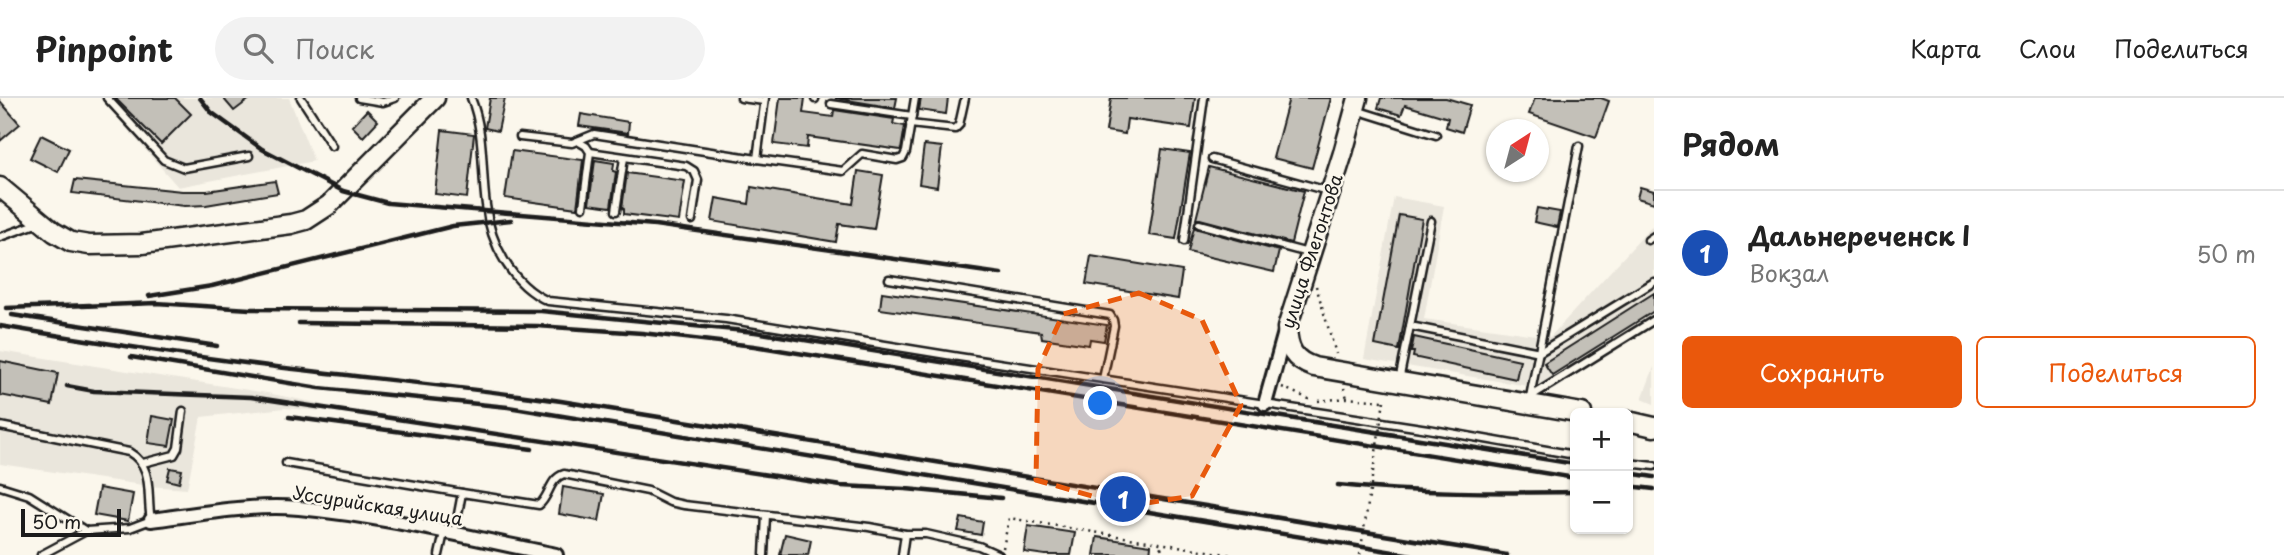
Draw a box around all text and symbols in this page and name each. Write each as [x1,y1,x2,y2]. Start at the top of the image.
search box [215,17,705,80]
text: Pinpoint [35,23,173,73]
icon: search [239,29,277,67]
text: Поиск [295,29,374,68]
text: Карта [1910,30,1981,66]
text: Слои [2019,30,2076,66]
text: Поделиться [2114,30,2249,66]
north arrow [1486,119,1549,182]
text: Рядом [1682,121,1780,166]
street label: улица Флегонтова [1273,169,1349,332]
text: Дальнереченск I [1749,216,1970,255]
text: 1 [1700,236,1711,271]
text: 50 m [2196,236,2256,271]
text: Вокзал [1749,255,1829,290]
button: Сохранить [1682,336,1962,408]
button: Поделиться [1976,336,2256,408]
your location [1083,386,1117,420]
map controls [1570,408,1633,534]
button: + [1570,408,1633,471]
button: − [1570,471,1633,534]
pin: 1 [1100,473,1146,525]
street label: Уссурийская улица [291,478,466,532]
scale bar [21,506,121,538]
text: 50 m [32,507,81,535]

